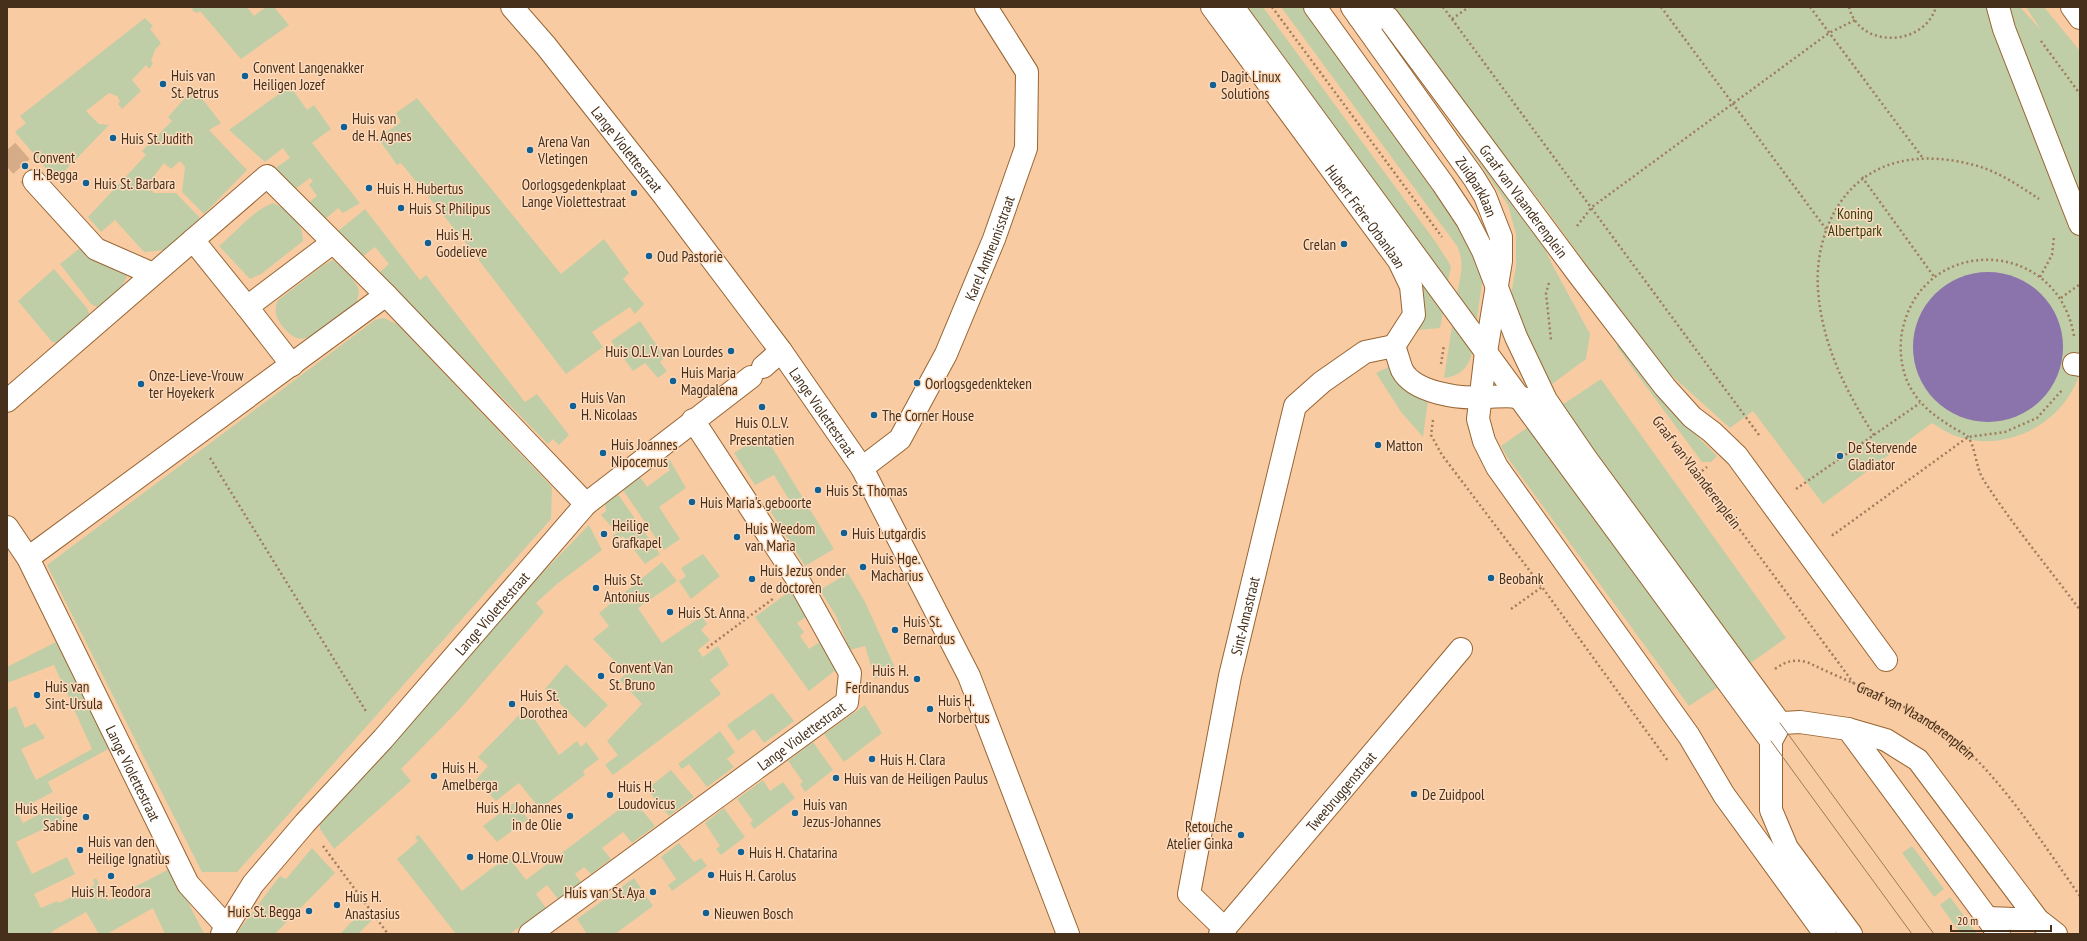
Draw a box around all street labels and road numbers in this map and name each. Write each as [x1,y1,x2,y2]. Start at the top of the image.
street label: Lange Violettestraat [588,102,667,196]
street label: Graaf van Vlaanderenplein [1476,141,1572,261]
street label: Zuidparklaan [1452,152,1502,219]
street label: Hubert Frère-Orbanlaan [1322,161,1410,271]
street label: Karel Antheunisstraat [960,193,1018,303]
street label: Lange Violettestraat [786,364,861,460]
street label: Graaf van Vlaanderenplein [1648,412,1746,532]
street label: Lange Violettestraat [450,567,533,659]
street label: Sint-Annastraat [1226,575,1263,657]
street label: Graaf van Vlaanderenplein [1854,676,1980,763]
street label: Lange Violettestraat [753,697,849,774]
street label: Lange Violettestraat [102,722,165,824]
street label: Tweebruggenstraat [1302,747,1380,835]

